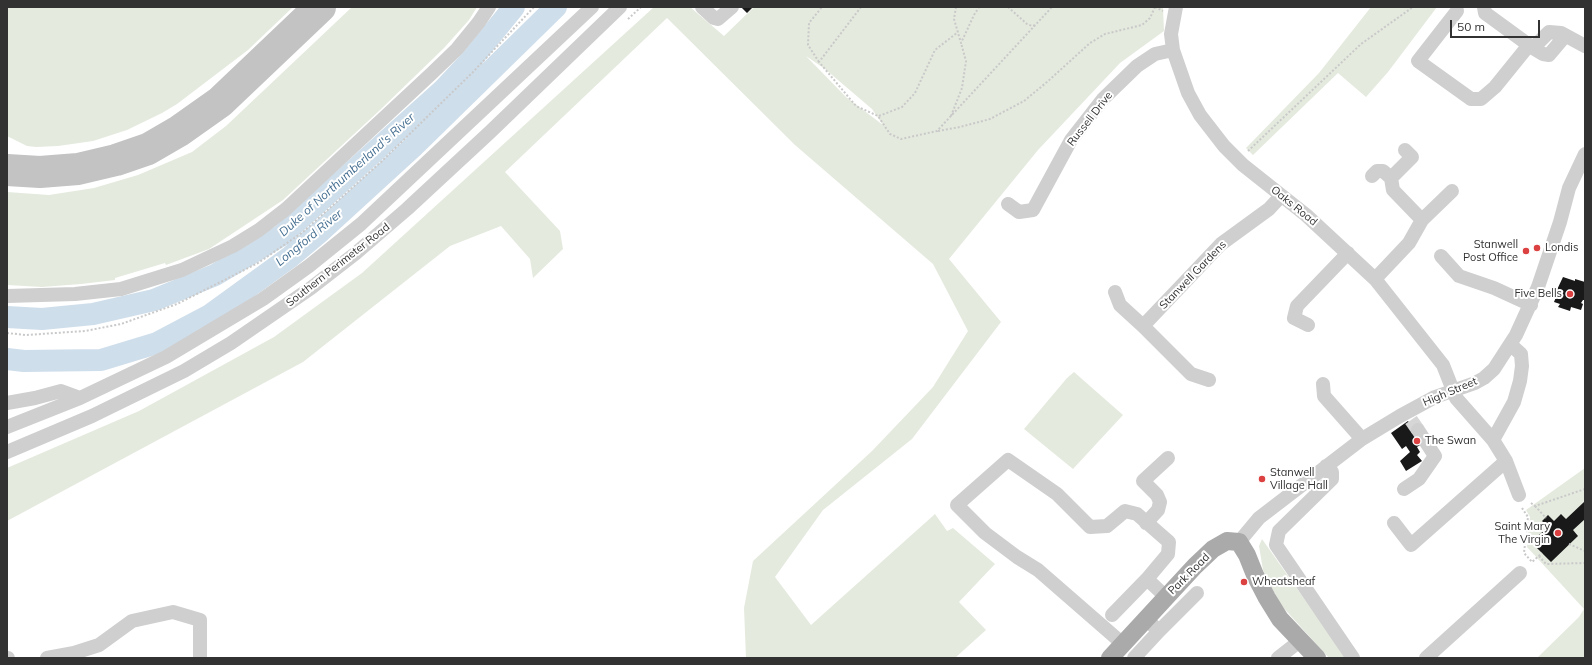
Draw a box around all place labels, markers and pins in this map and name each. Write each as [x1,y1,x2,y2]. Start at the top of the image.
place label: Stanwell Post Office [1463,238,1518,264]
place label: Londis [1545,241,1578,255]
marker: Londis [1532,243,1542,253]
marker: Stanwell Post Office [1521,246,1531,256]
place label: Five Bells [1514,287,1562,301]
marker: Five Bells [1565,289,1575,299]
place label: The Swan [1425,434,1476,448]
marker: The Swan [1412,436,1422,446]
place label: Stanwell Village Hall [1270,466,1328,492]
marker: Stanwell Village Hall [1257,474,1267,484]
place label: Saint Mary The Virgin [1495,520,1550,546]
marker: Saint Mary The Virgin [1553,528,1563,538]
place label: Wheatsheaf [1252,575,1315,589]
marker: Wheatsheaf [1239,577,1249,587]

